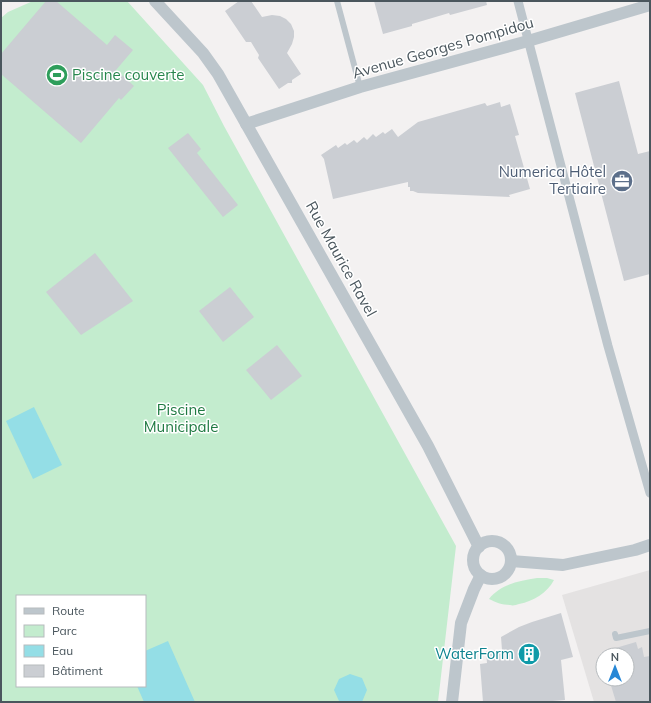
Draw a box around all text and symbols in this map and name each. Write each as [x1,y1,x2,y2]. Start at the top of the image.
street label: Avenue Georges Pompidou [350,13,536,83]
sports icon: Piscine couverte [44,62,70,88]
place label: Piscine couverte [72,65,184,84]
place label: Numerica Hôtel Tertiaire [499,162,606,198]
office icon: Numerica Hôtel Tertiaire [609,168,635,194]
street label: Rue Maurice Ravel [302,198,381,320]
park label: Piscine Municipale [144,400,218,436]
legend [16,595,146,687]
text: Route [52,603,85,618]
text: Parc [52,623,77,638]
building icon: WaterForm [516,641,542,667]
text: Eau [52,643,73,658]
place label: WaterForm [435,644,514,663]
north arrow [595,647,635,687]
text: N [611,650,619,664]
text: Bâtiment [52,663,103,678]

